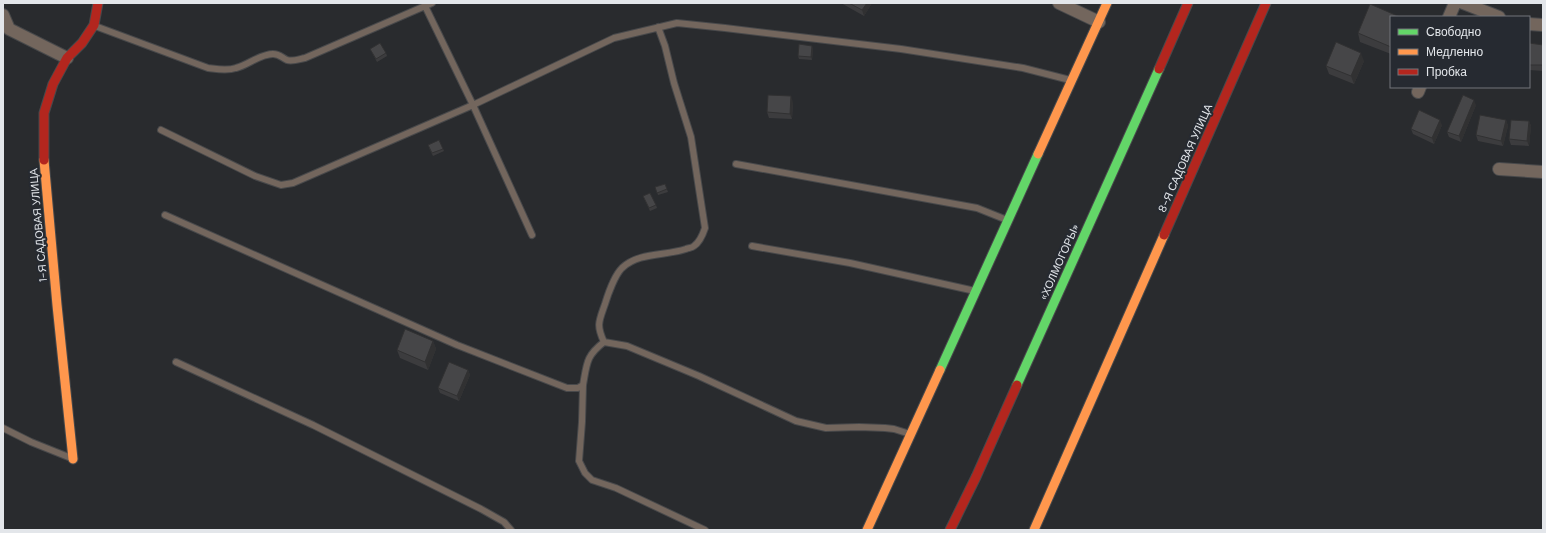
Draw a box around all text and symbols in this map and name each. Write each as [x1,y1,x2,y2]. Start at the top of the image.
legend [1390,16,1530,88]
text: Свободно [1426,24,1481,40]
text: Медленно [1426,44,1483,60]
text: Пробка [1426,64,1467,80]
street label: 8-Я САДОВАЯ УЛИЦА [1155,101,1216,214]
street label: 1-Я САДОВАЯ УЛИЦА [26,167,50,282]
street label: «ХОЛМОГОРЫ» [1036,222,1082,302]

